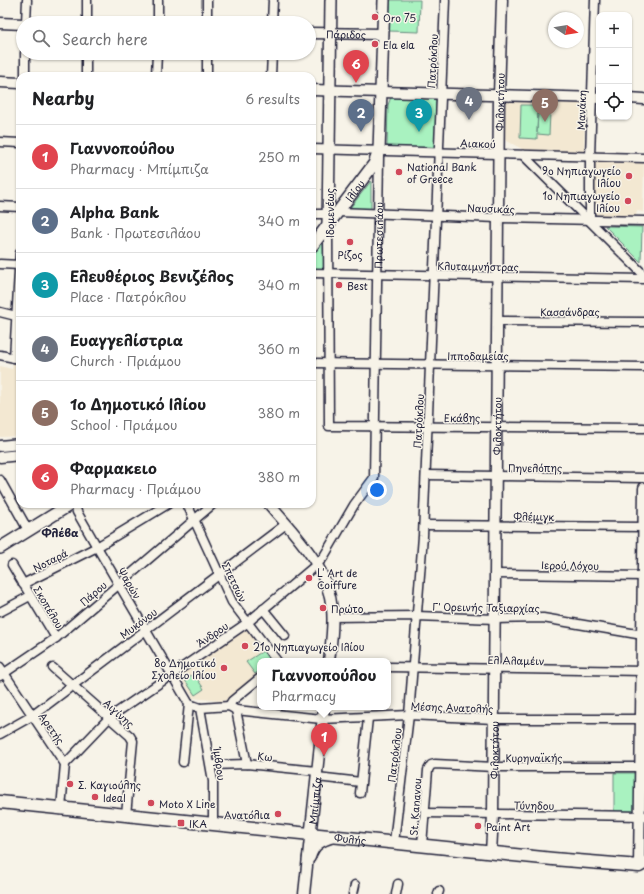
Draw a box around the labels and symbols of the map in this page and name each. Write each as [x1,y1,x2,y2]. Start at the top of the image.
place label: Oro 75 [383,10,416,25]
marker: Oro 75 [370,12,380,22]
north arrow [548,12,584,48]
street label: Πάριδος [326,26,366,41]
street label: Πατρόκλου [423,33,441,89]
place label: Ela ela [383,37,415,52]
marker: Ela ela [370,39,380,49]
pin: 6 [343,50,369,83]
street label: Φιλοκτήτου [491,72,507,131]
pin: 4 [456,87,482,120]
pin: 5 [532,89,558,122]
street label: Μανάκη [573,90,589,130]
pin: 2 [348,99,374,132]
pin: 3 [406,99,432,132]
street label: Αιακού [460,135,496,151]
place label: National Bank of Greece [407,159,476,186]
place label: 9ο Νηπιαγωγείο Ιλίου [542,163,621,190]
marker: National Bank of Greece [394,167,404,177]
marker: 9ο Νηπιαγωγείο Ιλίου [624,171,634,181]
street label: Ιλίου [341,176,368,204]
street label: Ιδομενέως [322,188,337,238]
place label: 1ο Νηπιαγωγείο Ιλίου [542,188,620,215]
marker: 1ο Νηπιαγωγείο Ιλίου [623,196,633,206]
street label: Ναυσικάς [467,200,515,216]
street label: Πρωτεσιλάου [370,202,386,269]
marker: Ρίζος [345,237,355,247]
place label: Ρίζος [337,247,363,262]
street label: Κλυταιμνήστρας [437,258,519,275]
place label: Best [347,278,368,293]
marker: Best [334,280,344,290]
street label: Κασσάνδρας [540,304,600,320]
street label: Ιπποδαμείας [447,348,509,363]
street label: Πατρόκλου [409,393,427,449]
street label: Φιλοκτήτου [488,397,504,455]
street label: Εκάβης [444,410,480,425]
street label: Πηνελόπης [508,460,562,475]
your location [367,480,387,500]
street label: Φλέμιγκ [513,508,556,524]
district label: Φλέβα [41,524,79,541]
street label: Νοταρά [30,545,71,576]
street label: Ιερού Λόχου [541,557,599,573]
street label: Σπετσών [219,559,251,605]
street label: Ψαρών [114,564,145,602]
place label: L' Art de Coiffure [317,565,358,592]
marker: L' Art de Coiffure [304,573,314,583]
street label: Πάρου [76,577,111,610]
street label: Σκοπέλου [30,583,68,631]
street label: Γ' Ορεινής Ταξιαρχίας [432,599,540,615]
place label: Πρώτο [331,601,364,616]
marker: Πρώτο [318,603,328,613]
street label: Μυκόνου [116,604,160,642]
street label: Άνδρου [193,618,232,651]
place label: 21ο Νηπιαγωγείο Ιλίου [253,639,365,654]
marker: 21ο Νηπιαγωγείο Ιλίου [240,641,250,651]
street label: Ελ Αλαμέιν [487,652,545,668]
place label: 8ο Δημοτικό Σχολείο Ιλίου [151,655,216,682]
marker: 8ο Δημοτικό Σχολείο Ιλίου [219,663,229,673]
street label: Αιγίνης [100,695,138,731]
street label: Μέσης Ανατολής [410,698,494,716]
street label: Αρετής [36,709,68,747]
street label: Φιλοκτήτου [486,721,501,779]
pin: 1 [311,723,337,756]
street label: Πατρόκλου [383,727,405,783]
street label: Ίμβρου [209,745,230,782]
street label: Κω [257,748,273,764]
street label: Κυρηναϊκής [506,750,563,765]
street label: Μπίμπιζα [304,776,324,825]
place label: Σ. Καγιούλης [78,777,141,792]
street label: St. Kanavou [406,777,425,836]
marker: Σ. Καγιούλης [65,779,75,789]
place label: Ideal [103,790,126,805]
marker: Ideal [90,792,100,802]
place label: Moto X Line [159,796,216,811]
street label: Τύνηδου [514,797,555,813]
marker: Moto X Line [146,798,156,808]
place label: Ανατόλια [224,807,270,822]
marker: Ανατόλια [273,809,283,819]
place label: ΙΚΑ [189,816,207,831]
marker: ΙΚΑ [176,818,186,828]
place label: Paint Art [486,819,530,834]
marker: Paint Art [473,821,483,831]
street label: Φυλής [333,829,367,847]

